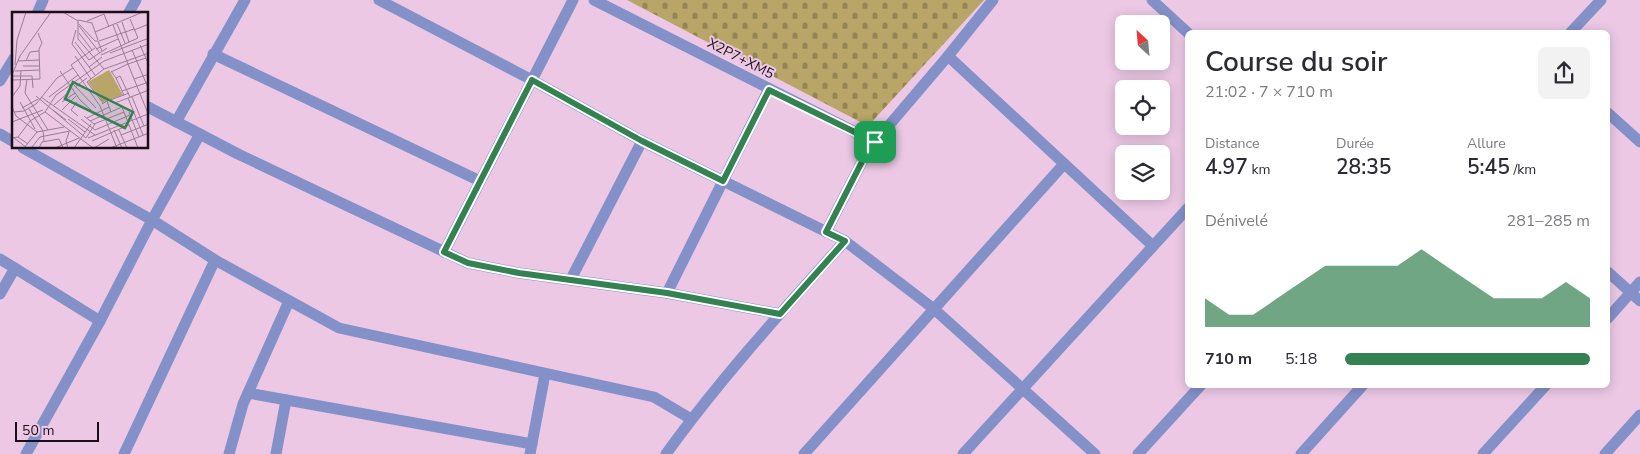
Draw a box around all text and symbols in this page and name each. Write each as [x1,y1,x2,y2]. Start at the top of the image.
inset map [12,12,149,149]
north arrow [1115,15,1170,70]
map controls [1115,15,1170,200]
street label: X2P7+XM5 [704,33,777,83]
text: Course du soir [1205,43,1387,81]
button: share [1538,47,1590,99]
button: locate [1115,80,1170,135]
text: 21:02 · 7 × 710 m [1205,81,1333,103]
pin [854,121,896,163]
icon: arrive [861,128,889,156]
text: Distance [1205,134,1259,153]
text: Durée [1336,134,1374,153]
text: Allure [1467,134,1506,153]
button: layers [1115,145,1170,200]
text: 4.97 [1205,153,1248,181]
text: 28:35 [1336,153,1391,181]
text: 5:45 [1467,153,1510,181]
text: km [1248,160,1270,179]
text: /km [1510,160,1536,179]
text: Dénivelé [1205,210,1268,232]
text: 281–285 m [1507,210,1590,232]
text: 710 m [1205,348,1252,370]
text: 5:18 [1285,348,1317,370]
scale bar [15,419,99,442]
text: 50 m [22,421,54,440]

